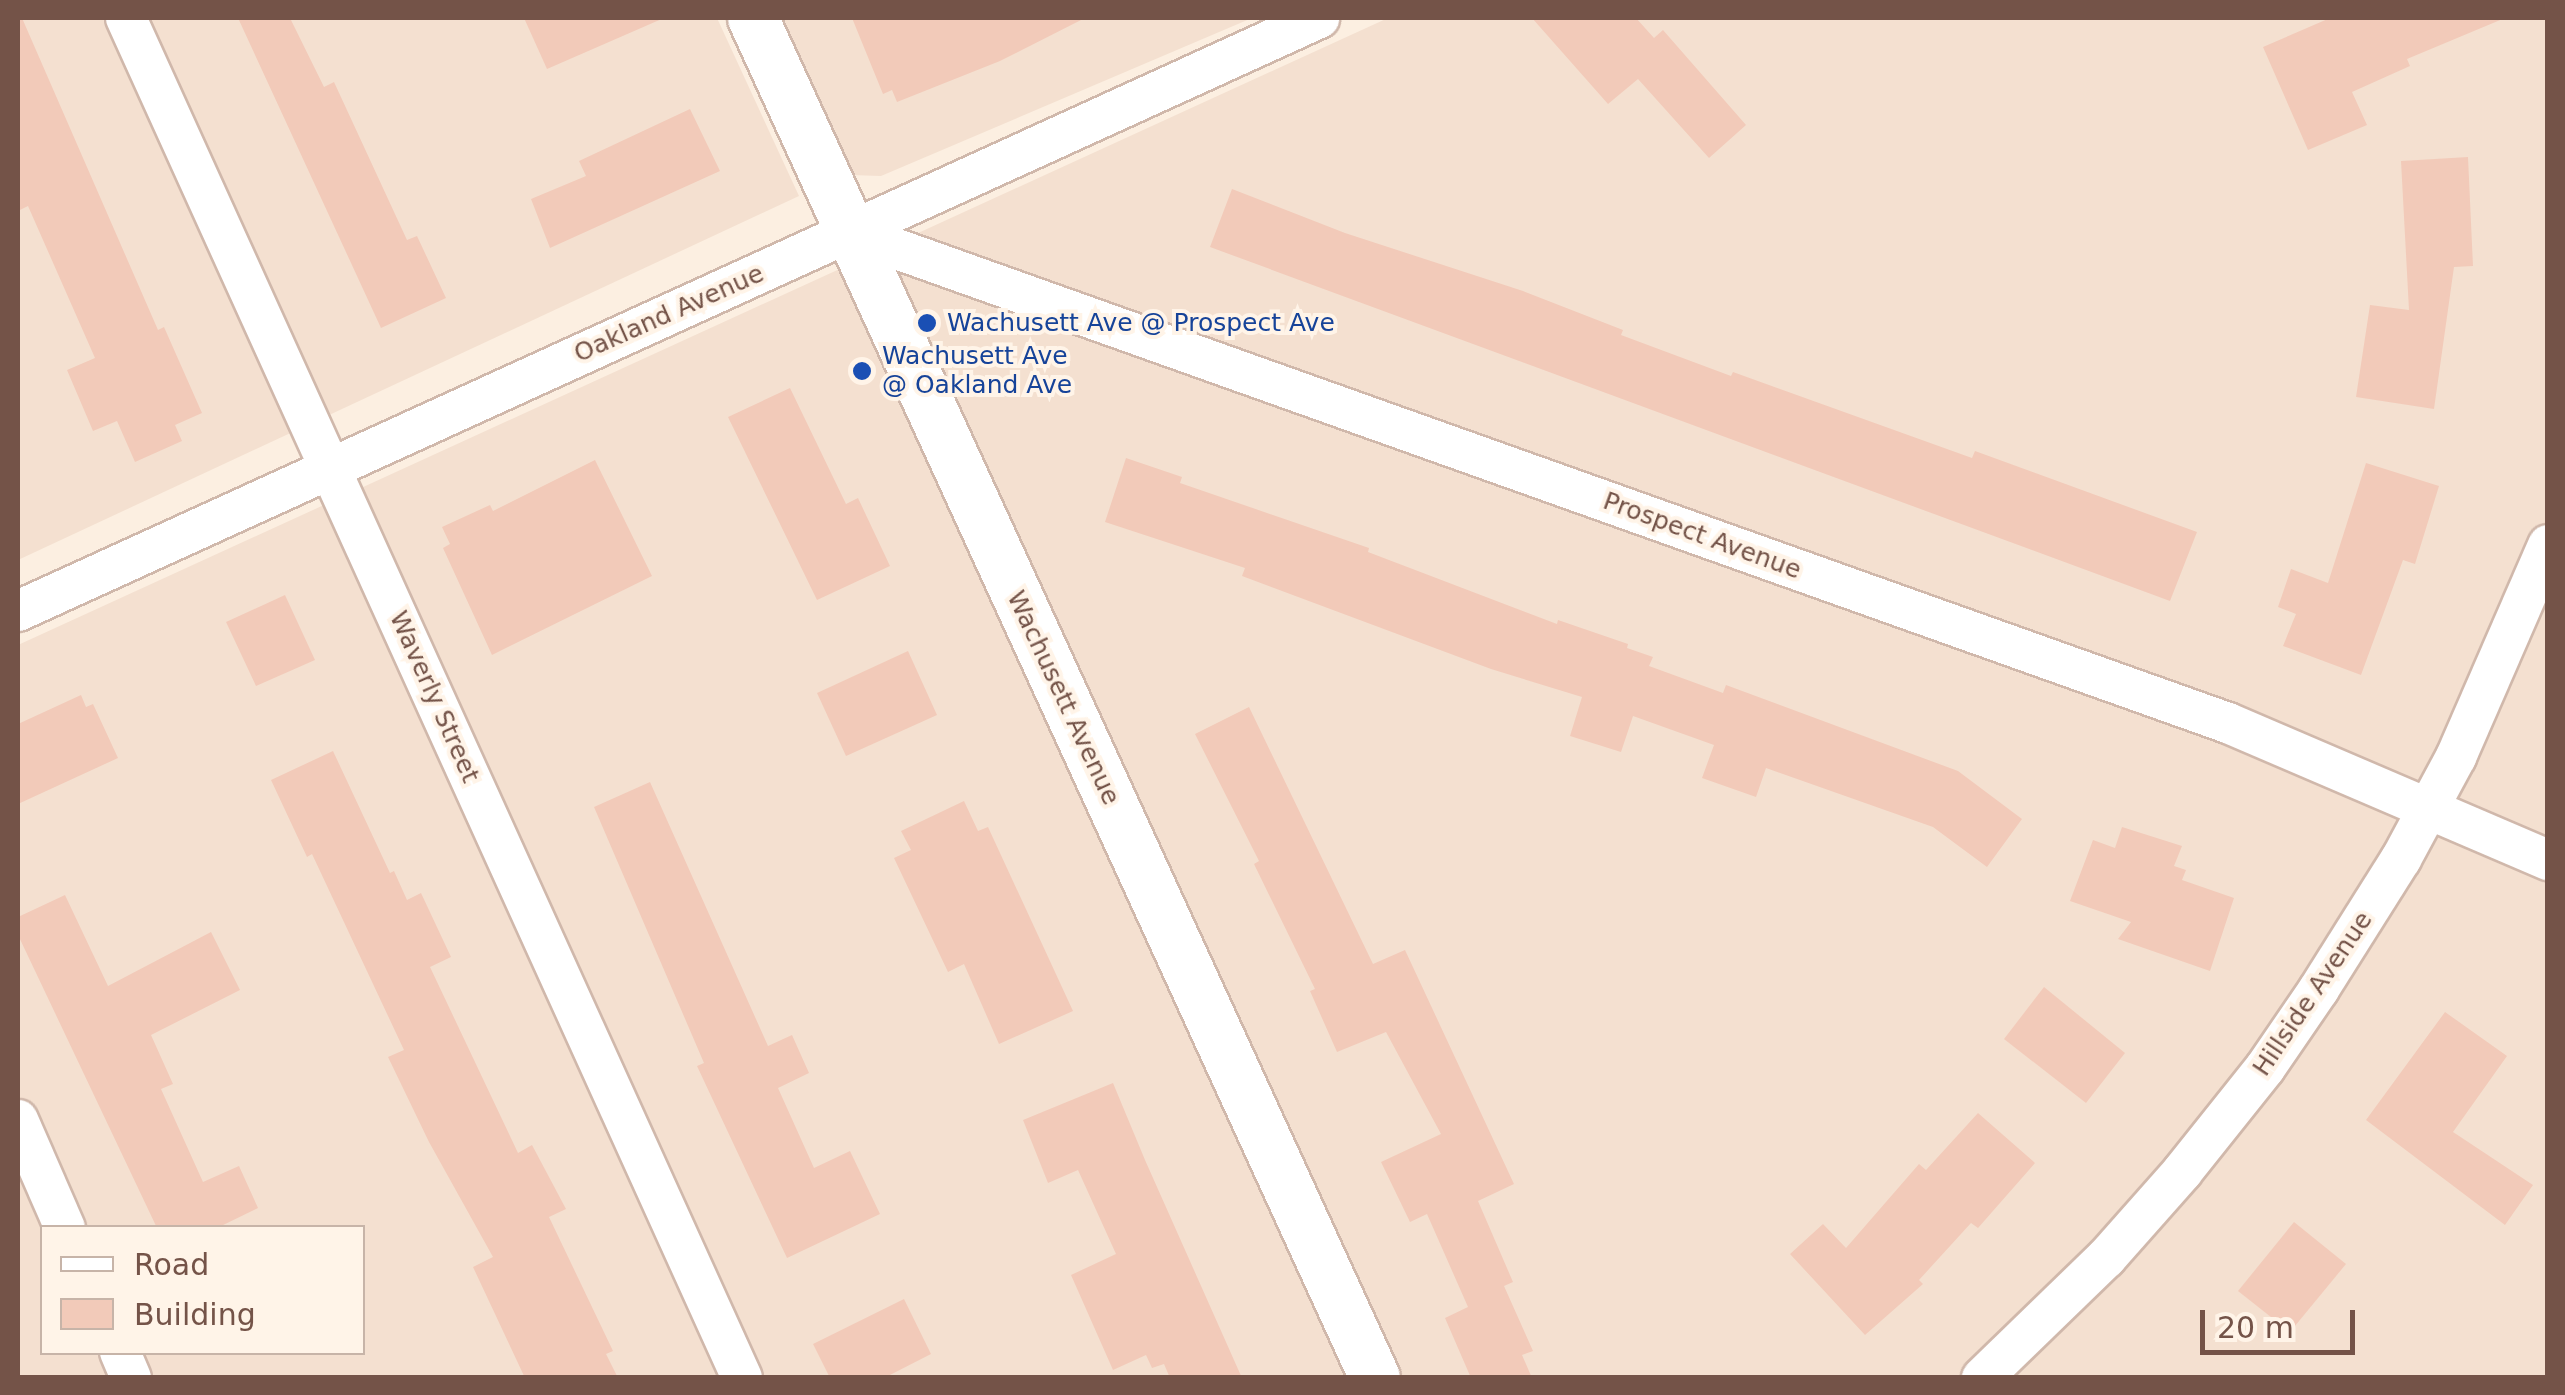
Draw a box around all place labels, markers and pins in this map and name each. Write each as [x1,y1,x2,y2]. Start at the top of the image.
place label: Wachusett Ave @ Prospect Ave [947,308,1335,338]
marker: Wachusett Ave @ Prospect Ave [916,312,938,334]
place label: Wachusett Ave @ Oakland Ave [882,342,1072,401]
marker: Wachusett Ave @ Oakland Ave [851,360,873,382]

